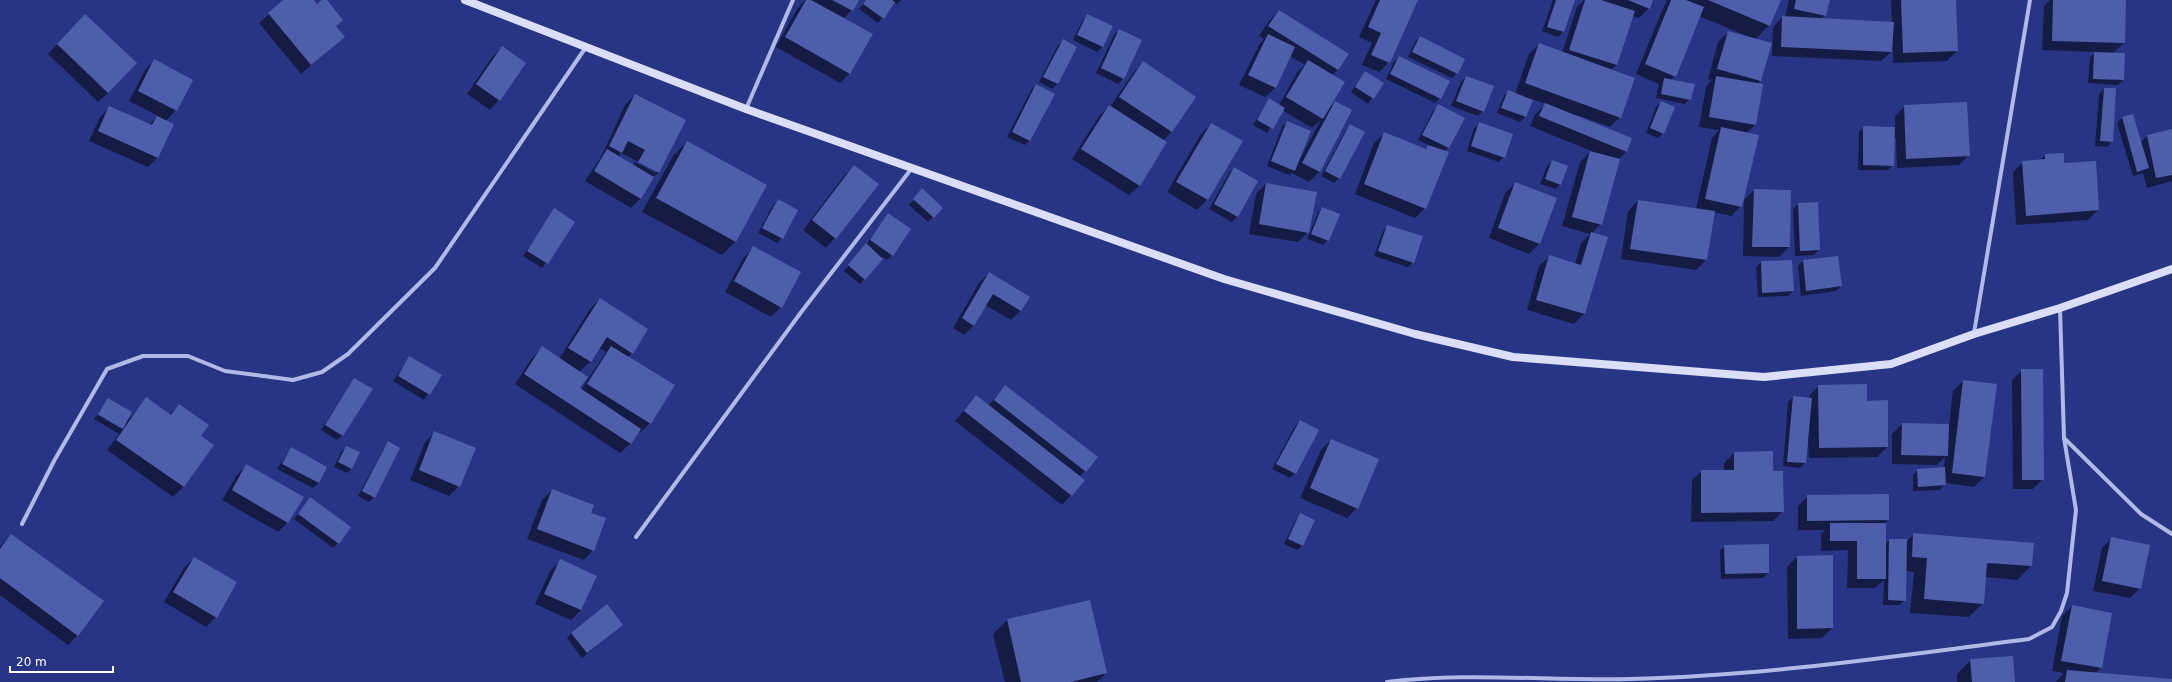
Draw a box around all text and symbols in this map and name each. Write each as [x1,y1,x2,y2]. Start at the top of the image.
scale bar [10,648,113,674]
text: 20 m [16,655,47,669]

